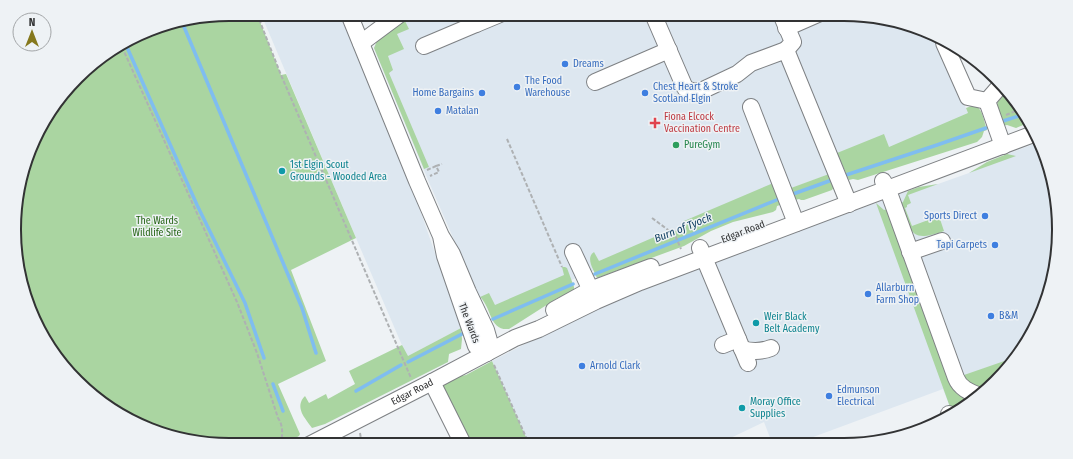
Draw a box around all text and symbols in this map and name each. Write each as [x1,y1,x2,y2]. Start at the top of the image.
north arrow [12,12,52,52]
text: N [29,16,35,29]
place label: Dreams [573,58,604,70]
marker: Dreams [560,59,570,69]
place label: The Food Warehouse [525,75,570,99]
place label: Chest Heart & Stroke Scotland Elgin [653,81,738,105]
marker: The Food Warehouse [512,82,522,92]
place label: Home Bargains [413,87,474,99]
marker: Home Bargains [477,88,487,98]
marker: Chest Heart & Stroke Scotland Elgin [640,88,650,98]
place label: Matalan [446,105,479,117]
marker: Matalan [433,106,443,116]
place label: Fiona Elcock Vaccination Centre [664,111,740,135]
marker: Fiona Elcock Vaccination Centre [649,117,661,129]
place label: PureGym [684,139,720,151]
marker: PureGym [671,140,681,150]
place label: 1st Elgin Scout Grounds - Wooded Area [290,159,387,183]
marker: 1st Elgin Scout Grounds - Wooded Area [277,166,287,176]
water label: Burn of Tyock [652,210,714,245]
place label: Sports Direct [924,210,978,222]
marker: Sports Direct [980,211,990,221]
park label: The Wards Wildlife Site [133,215,182,239]
street label: Edgar Road [719,218,767,246]
place label: Tapi Carpets [937,239,987,251]
marker: Tapi Carpets [990,240,1000,250]
place label: Allarburn Farm Shop [876,282,919,306]
marker: Allarburn Farm Shop [863,289,873,299]
street label: The Wards [456,301,482,345]
place label: B&M [999,310,1018,322]
place label: Weir Black Belt Academy [764,311,820,335]
marker: B&M [986,311,996,321]
marker: Weir Black Belt Academy [751,318,761,328]
place label: Arnold Clark [590,360,641,372]
marker: Arnold Clark [577,361,587,371]
street label: Edgar Road [389,376,435,408]
place label: Edmunson Electrical [837,384,880,408]
marker: Edmunson Electrical [824,391,834,401]
place label: Moray Office Supplies [750,396,801,420]
marker: Moray Office Supplies [737,403,747,413]

